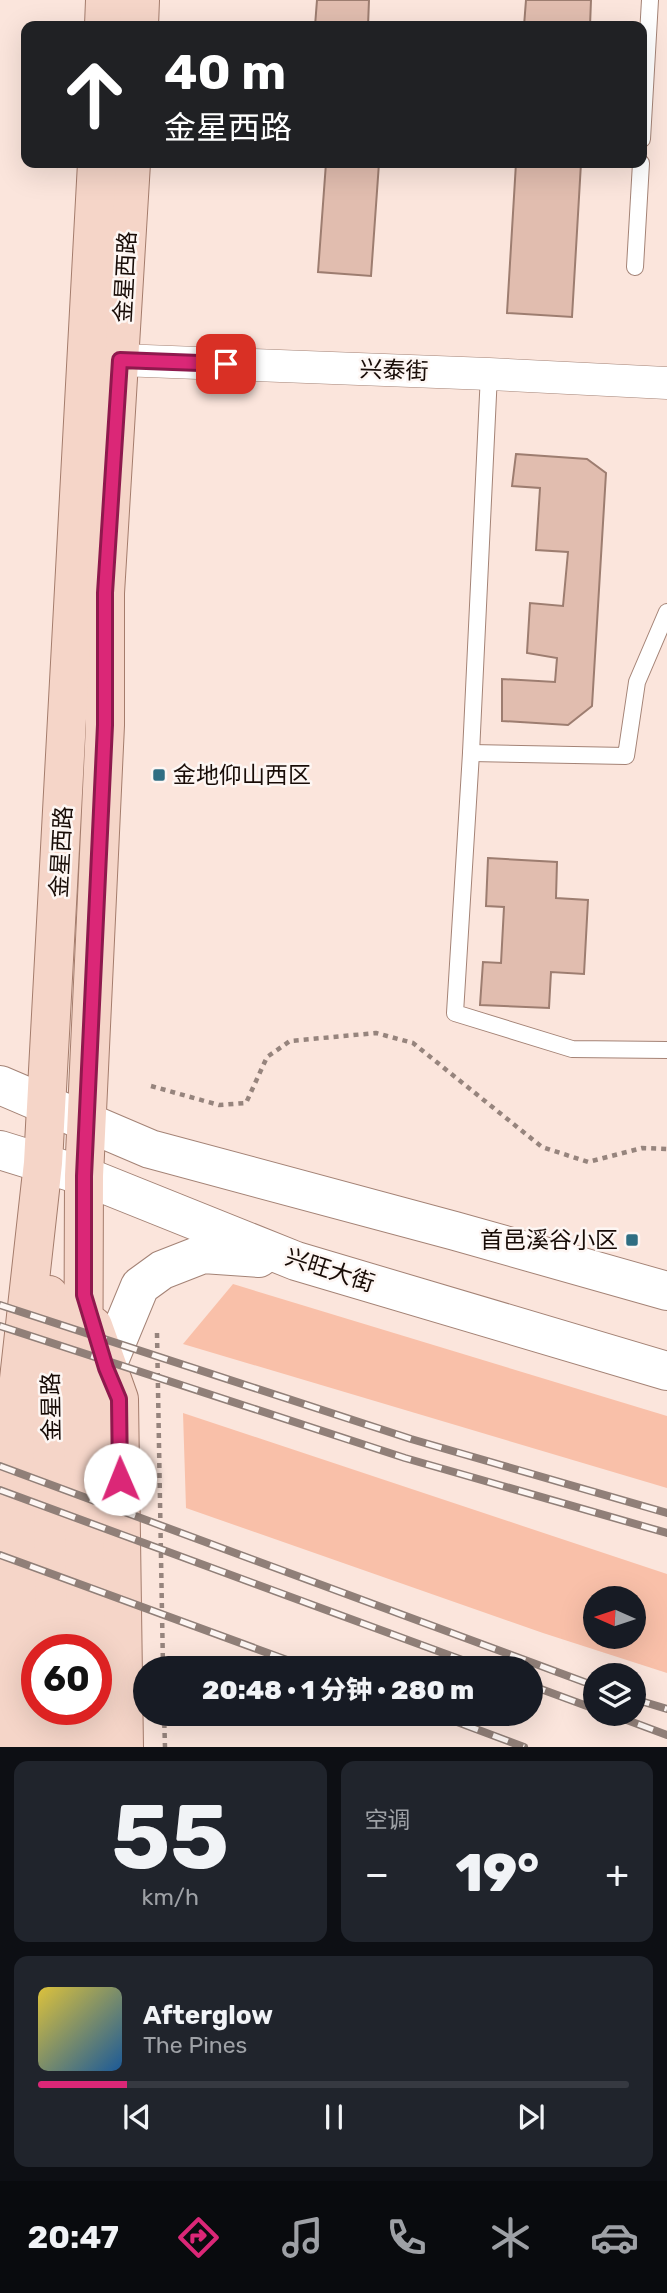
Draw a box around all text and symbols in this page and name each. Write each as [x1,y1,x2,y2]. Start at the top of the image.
text: 40 m [164,43,286,101]
icon: ahead [49,49,140,140]
text: 金星西路 [164,109,292,147]
street label: 金星西路 [109,230,141,324]
pin [196,334,256,394]
icon: arrive [207,345,245,383]
street label: 兴泰街 [359,355,429,385]
place label: 金地仰山西区 [173,761,311,789]
marker: 金地仰山西区 [151,767,167,783]
street label: 金星西路 [45,805,77,899]
place label: 首邑溪谷小区 [480,1226,618,1254]
marker: 首邑溪谷小区 [624,1232,640,1248]
street label: 兴旺大街 [282,1242,378,1298]
street label: 金星路 [36,1372,66,1442]
position arrow [83,1442,157,1516]
north arrow [583,1586,646,1648]
map controls [583,1586,646,1726]
speed limit sign: 60 [21,1634,112,1725]
button: layers [583,1663,646,1726]
text: 20:48 · 1 分钟 · 280 m [202,1675,474,1706]
text: 55 [111,1783,229,1891]
text: 空调 [365,1806,411,1834]
text: 19° [455,1842,539,1904]
text: − [365,1851,389,1897]
text: + [605,1851,629,1897]
text: km/h [142,1883,199,1911]
text: Afterglow [143,2000,273,2031]
text: The Pines [143,2031,247,2059]
icon: previous [118,2098,156,2136]
icon: pause [315,2098,353,2136]
icon: next [512,2098,550,2136]
icon: directions [174,2213,223,2262]
icon: music [278,2213,327,2262]
icon: phone [382,2213,431,2262]
icon: climate [486,2213,535,2262]
icon: car [590,2213,639,2262]
text: 20:47 [28,2218,119,2256]

